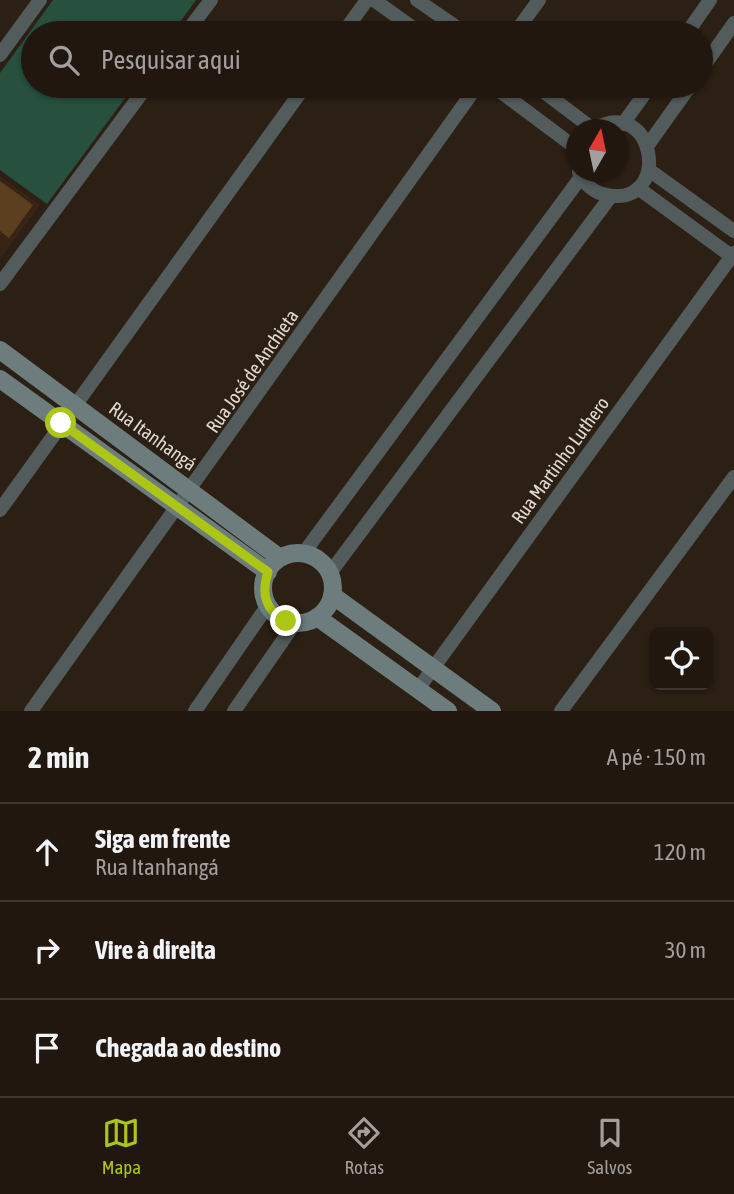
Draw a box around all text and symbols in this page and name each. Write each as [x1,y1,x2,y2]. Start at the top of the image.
search box [21,21,713,98]
icon: search [45,41,83,79]
text: Pesquisar aqui [101,45,241,75]
north arrow [566,119,629,182]
street label: Rua José de Anchieta [201,305,303,437]
street label: Rua Martinho Luthero [507,392,613,528]
street label: Rua Itanhangá [105,397,201,475]
route start [45,407,76,438]
route end [270,605,301,636]
map controls [650,627,713,690]
button: locate [650,627,713,690]
text: 2 min [28,740,89,774]
text: A pé · 150 m [607,744,706,770]
text: Siga em frente [95,824,231,854]
icon: ahead [28,833,66,871]
text: 120 m [654,839,706,865]
text: Rua Itanhangá [95,854,219,880]
icon: right [28,931,66,969]
text: Vire à direita [95,935,216,965]
text: 30 m [665,937,706,963]
icon: arrive [28,1029,66,1067]
text: Chegada ao destino [95,1033,281,1063]
tab: Mapa [102,1114,141,1178]
tab: Rotas [344,1114,384,1178]
tab: Salvos [587,1114,632,1178]

